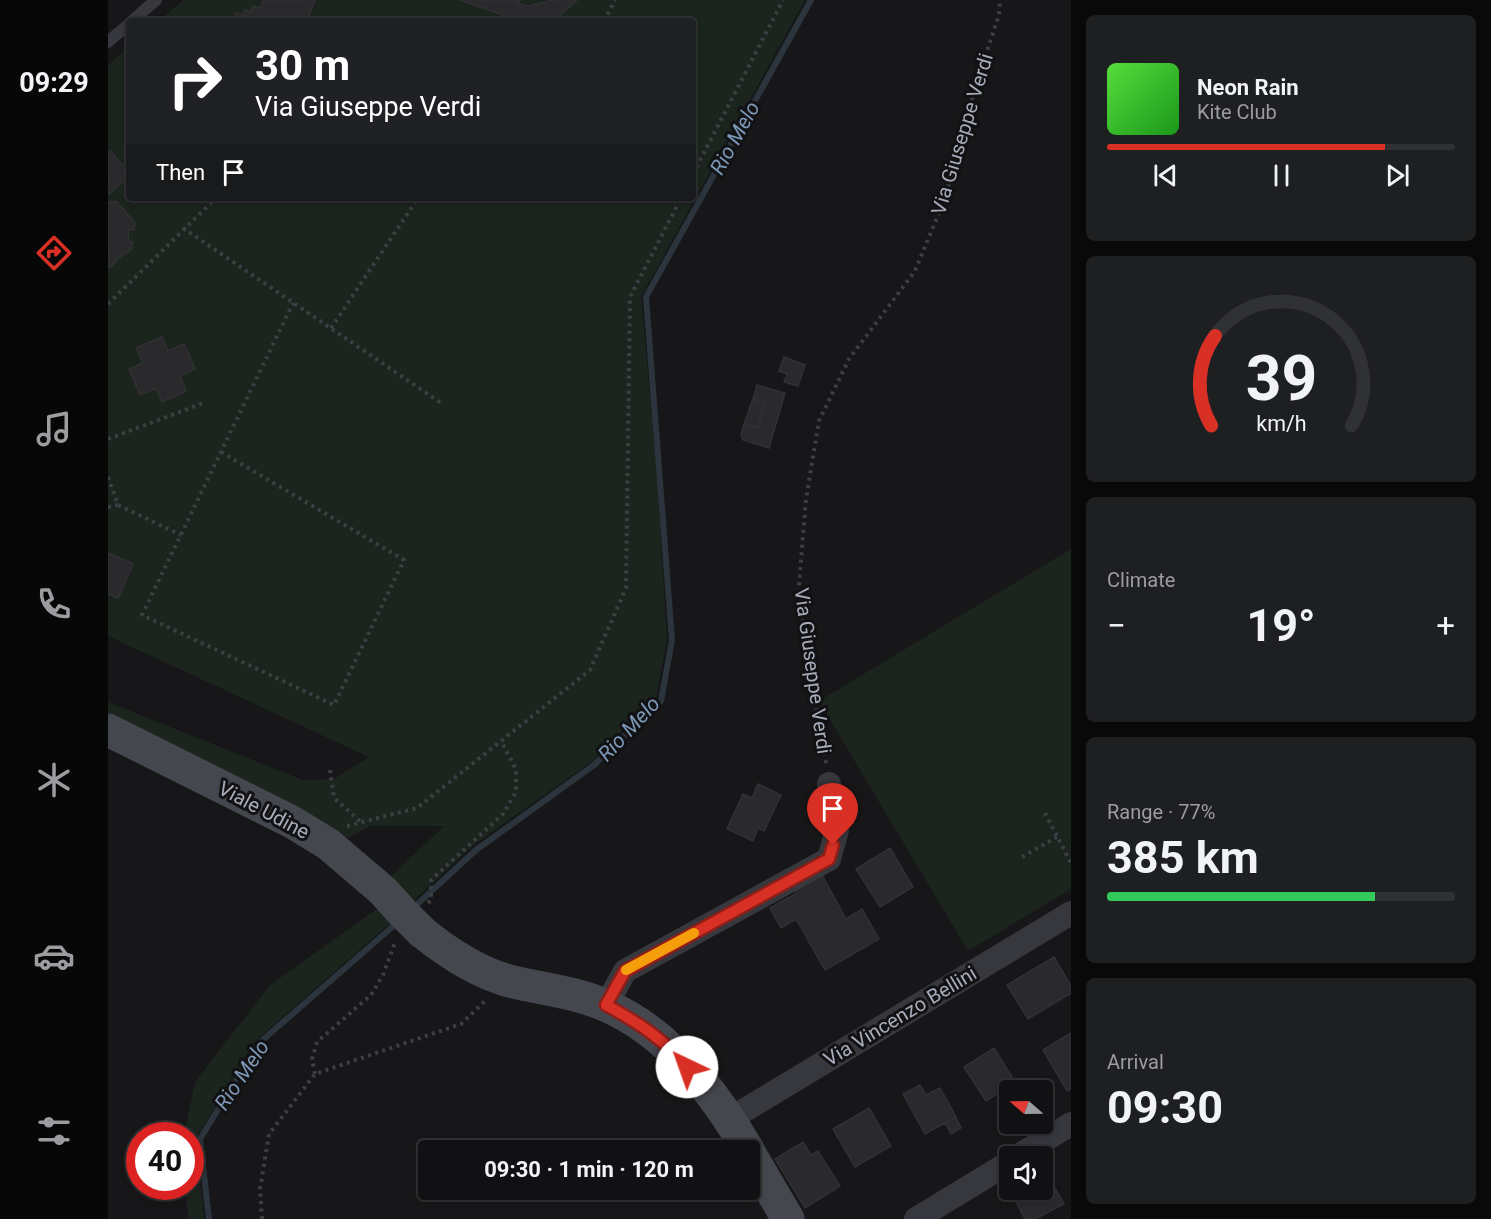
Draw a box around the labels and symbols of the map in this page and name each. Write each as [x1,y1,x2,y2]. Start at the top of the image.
street label: Via Giuseppe Verdi [926,50,998,218]
water label: Rio Melo [705,97,765,179]
street label: Via Giuseppe Verdi [789,586,837,756]
water label: Rio Melo [593,692,665,766]
street label: Viale Udine [214,776,314,844]
pin [807,783,858,845]
street label: Via Vincenzo Bellini [819,961,981,1071]
water label: Rio Melo [210,1035,274,1115]
position arrow [655,1035,719,1099]
north arrow [999,1080,1053,1134]
speed limit sign: 40 [126,1122,204,1200]

